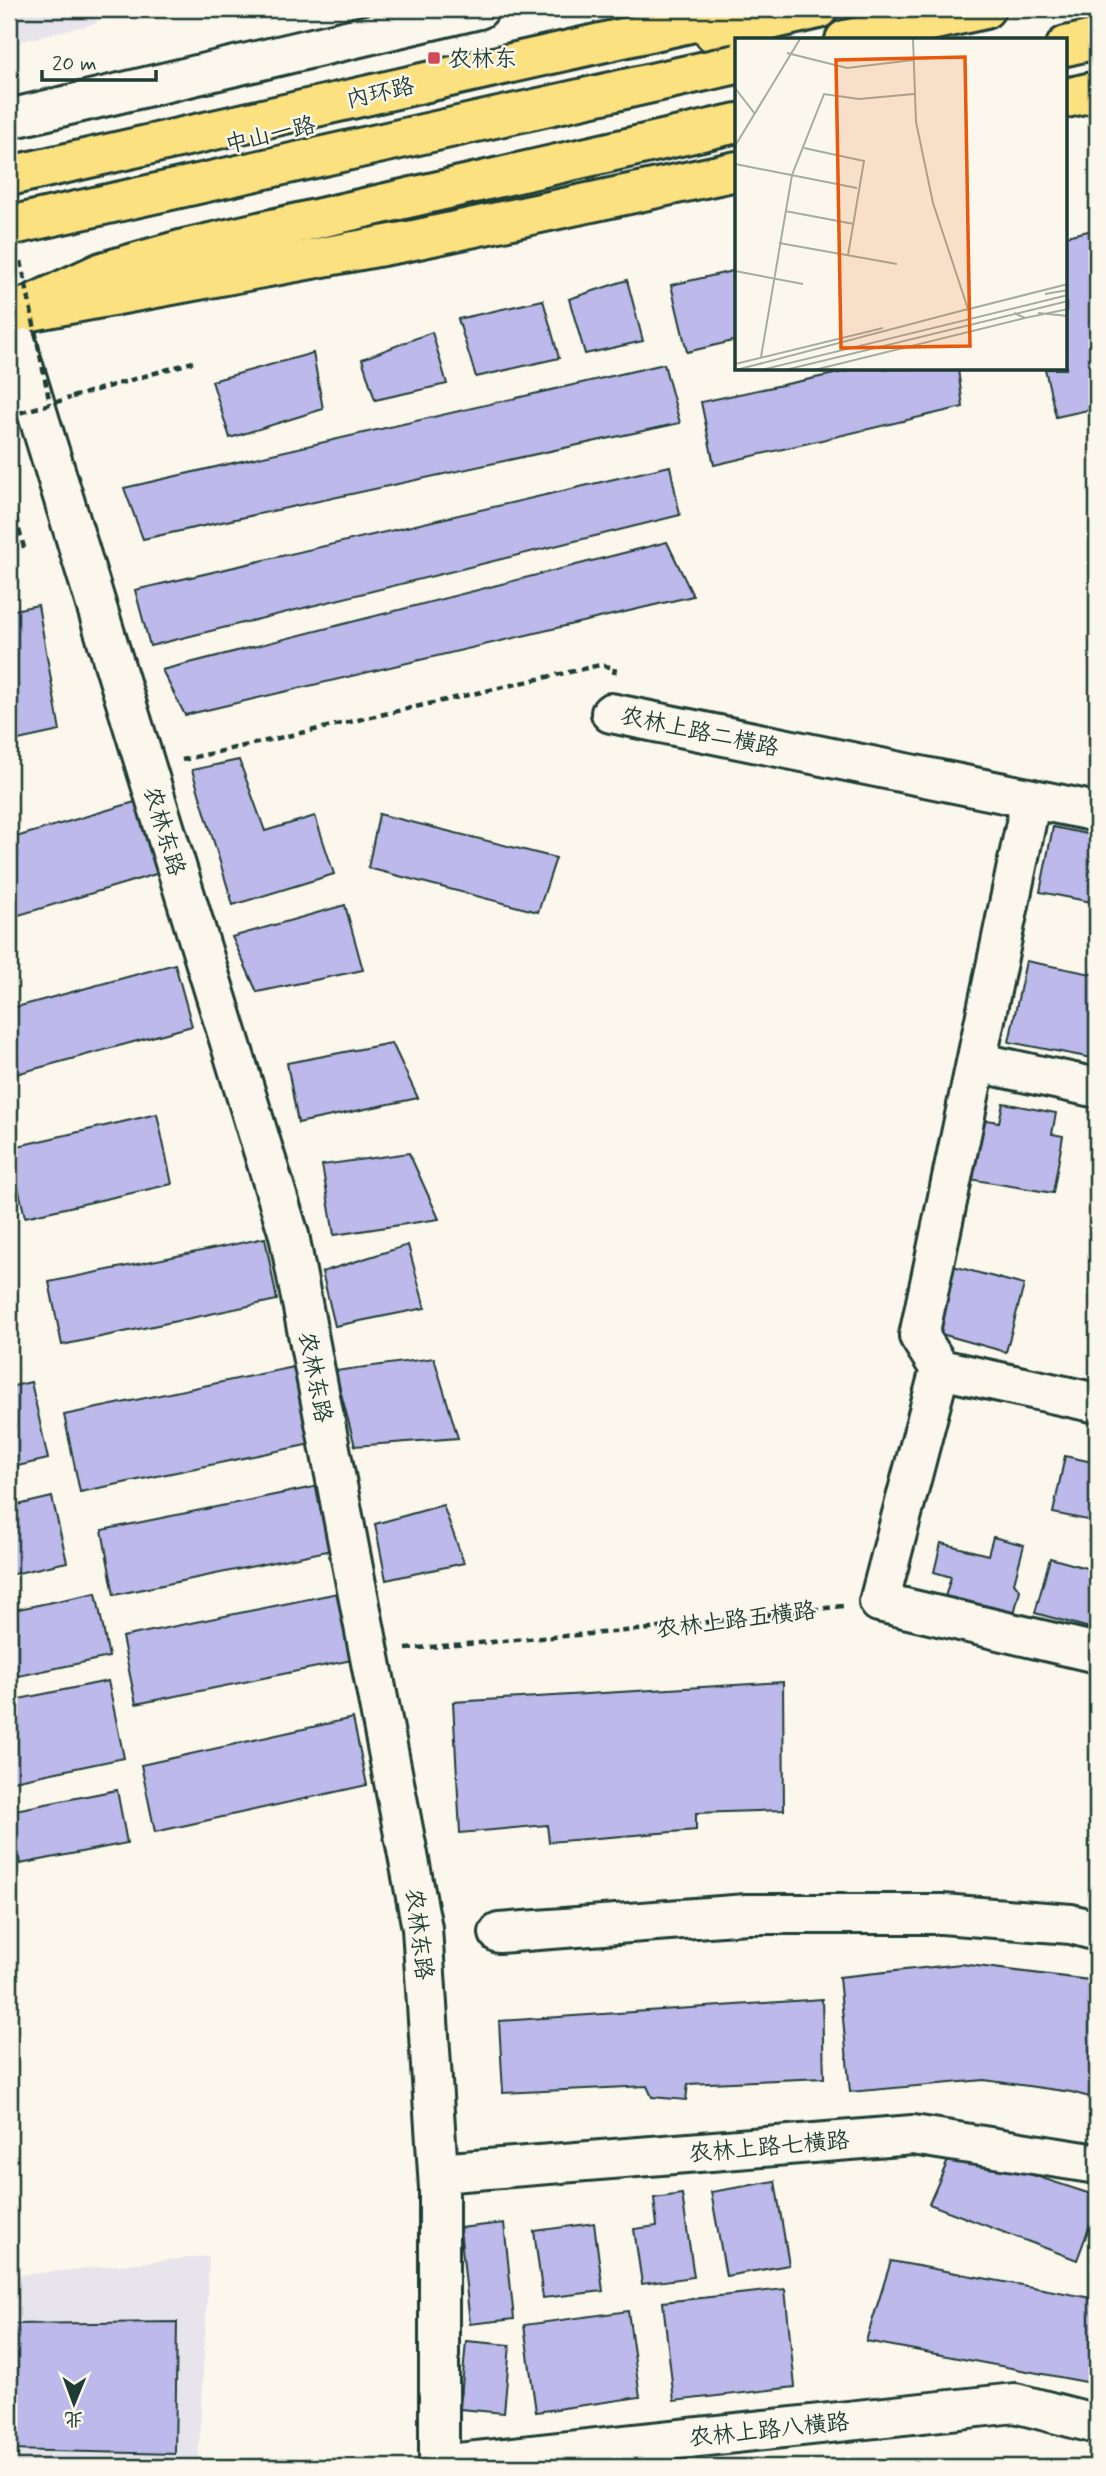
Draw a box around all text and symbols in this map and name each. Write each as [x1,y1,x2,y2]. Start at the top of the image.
scale bar [42,38,156,82]
inset map [735,38,1068,371]
place label: 农林东 [448,45,517,75]
text: 20 m [52,50,97,78]
marker: 农林东 [426,50,442,66]
street label: 内环路 [343,72,417,116]
street label: 中山一路 [222,111,319,161]
street label: 农林上路二横路 [618,702,781,764]
street label: 农林东路 [135,783,191,880]
street label: 农林东路 [291,1329,338,1425]
street label: 农林上路五横路 [655,1596,818,1646]
street label: 农林东路 [398,1887,439,1982]
street label: 农林上路七横路 [688,2126,851,2170]
north arrow [38,2368,108,2438]
text: 北 [64,2406,83,2431]
street label: 农林上路八横路 [688,2408,851,2454]

